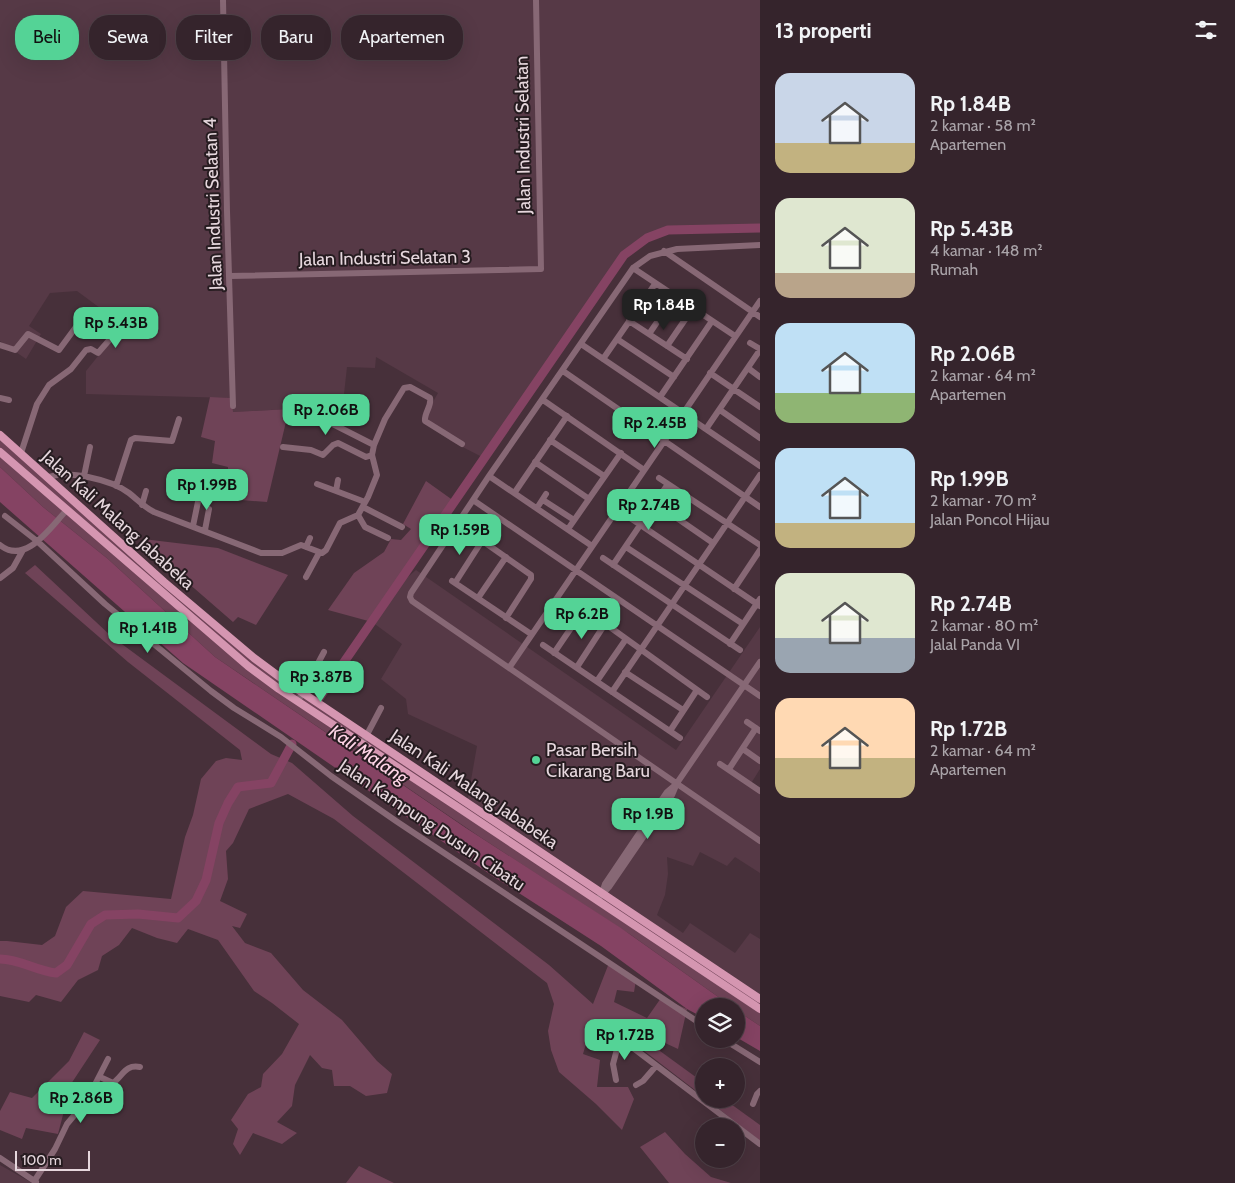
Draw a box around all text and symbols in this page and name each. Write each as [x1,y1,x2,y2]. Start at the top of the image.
chip: Beli [15,15,79,60]
chip: Sewa [89,15,166,60]
chip: Filter [176,15,251,60]
chip: Baru [261,15,331,60]
chip: Apartemen [341,15,463,60]
icon: filters [1192,16,1220,44]
text: 13 properti [775,18,872,43]
street label: Jalan Industri Selatan [511,56,535,215]
text: Rp 1.84B [930,91,1011,116]
icon: home [815,93,875,153]
text: 2 kamar · 58 m² [930,116,1036,135]
street label: Jalan Industri Selatan 4 [199,117,227,292]
text: Apartemen [930,135,1006,154]
text: Rp 5.43B [930,216,1013,241]
icon: home [815,218,875,278]
text: 4 kamar · 148 m² [930,241,1043,260]
street label: Jalan Industri Selatan 3 [298,246,471,271]
text: Rumah [930,260,978,279]
pin: Rp 1.84B [612,288,716,331]
text: Rp 1.84B [633,295,695,314]
pin: Rp 5.43B [64,306,168,349]
text: Rp 5.43B [84,313,148,332]
text: Rp 2.06B [930,341,1015,366]
icon: home [815,343,875,403]
text: 2 kamar · 64 m² [930,366,1036,385]
text: Apartemen [930,385,1006,404]
pin: Rp 2.06B [274,394,378,436]
text: Rp 2.06B [294,400,358,419]
pin: Rp 2.45B [603,406,707,449]
text: Rp 2.45B [623,413,687,432]
street label: Jalan Kali Malang Jababeka [36,445,199,595]
text: Rp 1.99B [930,466,1009,491]
pin: Rp 1.99B [155,468,259,511]
icon: home [815,468,875,528]
text: Rp 1.99B [177,475,237,494]
pin: Rp 2.74B [597,488,701,531]
text: 2 kamar · 70 m² [930,491,1037,510]
text: Rp 2.74B [618,495,680,514]
text: Jalan Poncol Hijau [930,510,1050,529]
pin: Rp 1.59B [408,514,512,556]
text: Rp 1.59B [430,520,490,539]
text: Rp 2.74B [930,591,1012,616]
icon: home [815,593,875,653]
pin: Rp 6.2B [536,598,628,640]
text: Rp 6.2B [555,604,609,623]
pin: Rp 1.41B [96,612,200,654]
text: 2 kamar · 80 m² [930,616,1038,635]
text: Rp 1.41B [119,618,177,637]
text: Jalal Panda VI [930,635,1020,654]
pin: Rp 3.87B [269,660,373,703]
text: Rp 3.87B [290,667,352,686]
text: Rp 1.72B [930,716,1007,741]
icon: home [815,718,875,778]
water label: Kali Malang [325,720,414,790]
street label: Jalan Kali Malang Jababeka [385,724,562,854]
place label: Pasar Bersih Cikarang Baru [546,739,650,782]
text: 2 kamar · 64 m² [930,741,1036,760]
street label: Jalan Kampung Dusun Cibatu [334,754,529,896]
marker: Pasar Bersih Cikarang Baru [530,754,542,766]
text: Apartemen [930,760,1006,779]
pin: Rp 1.9B [602,798,694,840]
text: Rp 1.9B [623,804,673,823]
map controls [695,998,745,1168]
button: layers [695,998,745,1048]
pin: Rp 1.72B [573,1018,677,1061]
text: Rp 1.72B [596,1025,654,1044]
button: + [695,1058,745,1108]
pin: Rp 2.86B [29,1082,133,1124]
text: Rp 2.86B [49,1088,113,1107]
button: − [695,1118,745,1168]
scale bar [15,1148,90,1171]
text: 100 m [22,1151,62,1169]

